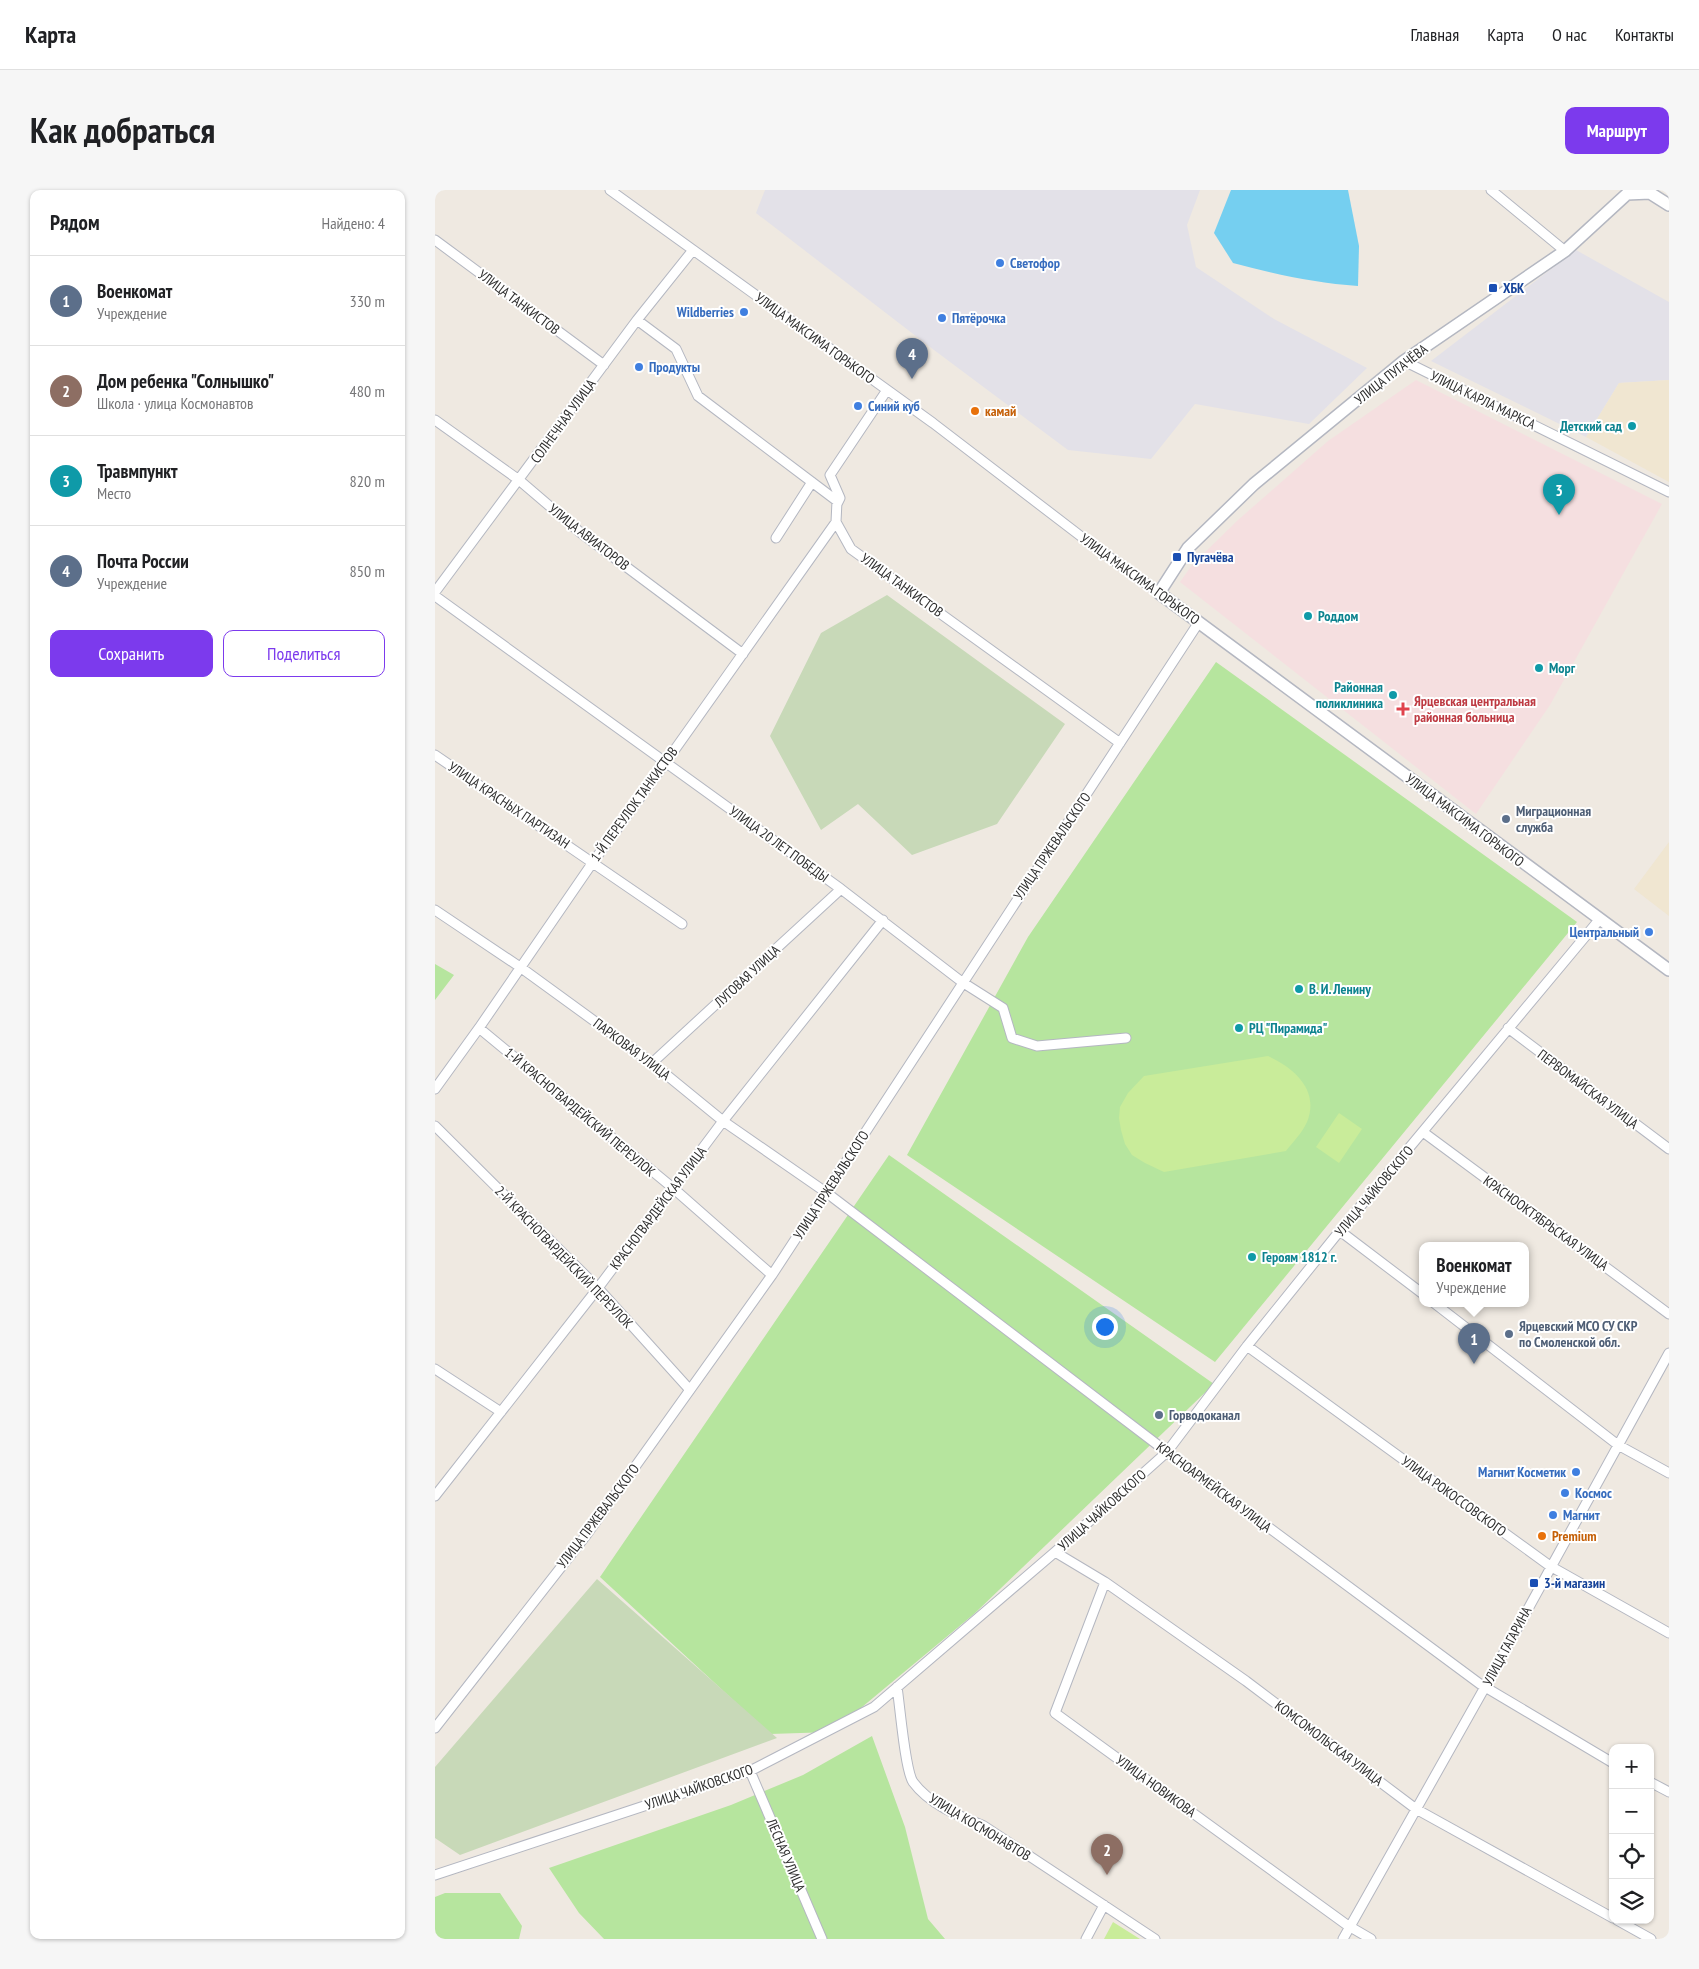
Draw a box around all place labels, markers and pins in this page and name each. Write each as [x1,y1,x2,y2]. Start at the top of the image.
place label: Светофор [1010,254,1060,272]
marker: Светофор [994,257,1006,269]
place label: ХБК [1503,279,1525,297]
marker: ХБК [1487,282,1499,294]
place label: Wildberries [676,303,734,321]
marker: Wildberries [738,306,750,318]
place label: Пятёрочка [952,309,1006,327]
marker: Пятёрочка [936,312,948,324]
pin: 4 [896,338,928,379]
place label: Продукты [649,358,700,376]
marker: Продукты [633,361,645,373]
place label: Синий куб [868,397,920,415]
marker: Синий куб [852,400,864,412]
place label: камай [985,402,1016,420]
marker: камай [969,405,981,417]
place label: Детский сад [1560,417,1622,435]
marker: Детский сад [1626,420,1638,432]
pin: 3 [1543,474,1575,515]
place label: Пугачёва [1187,548,1234,566]
marker: Пугачёва [1171,551,1183,563]
place label: Роддом [1318,607,1358,625]
marker: Роддом [1302,610,1314,622]
place label: Морг [1549,659,1576,677]
marker: Морг [1533,662,1545,674]
place label: Районная поликлиника [1316,678,1383,712]
marker: Районная поликлиника [1387,689,1399,701]
place label: Ярцевская центральная районная больница [1414,692,1536,726]
marker: Ярцевская центральная районная больница [1396,702,1410,716]
place label: Миграционная служба [1516,802,1591,836]
marker: Миграционная служба [1500,813,1512,825]
place label: Центральный [1570,923,1639,941]
marker: Центральный [1643,926,1655,938]
place label: В. И. Ленину [1309,980,1371,998]
marker: В. И. Ленину [1293,983,1305,995]
place label: РЦ "Пирамида" [1249,1019,1328,1037]
marker: РЦ "Пирамида" [1233,1022,1245,1034]
place label: Героям 1812 г. [1262,1248,1337,1266]
marker: Героям 1812 г. [1246,1251,1258,1263]
place label: Ярцевский МСО СУ СКР по Смоленской обл. [1519,1317,1638,1351]
pin: 1 [1458,1323,1490,1364]
marker: Ярцевский МСО СУ СКР по Смоленской обл. [1503,1328,1515,1340]
place label: Горводоканал [1169,1406,1240,1424]
marker: Горводоканал [1153,1409,1165,1421]
place label: Магнит Косметик [1478,1463,1566,1481]
marker: Магнит Косметик [1570,1466,1582,1478]
place label: Космос [1575,1484,1612,1502]
marker: Космос [1559,1487,1571,1499]
place label: Магнит [1563,1506,1600,1524]
marker: Магнит [1547,1509,1559,1521]
place label: Premium [1552,1527,1596,1545]
marker: Premium [1536,1530,1548,1542]
place label: 3-й магазин [1544,1574,1605,1592]
marker: 3-й магазин [1528,1577,1540,1589]
pin: 2 [1091,1834,1123,1875]

